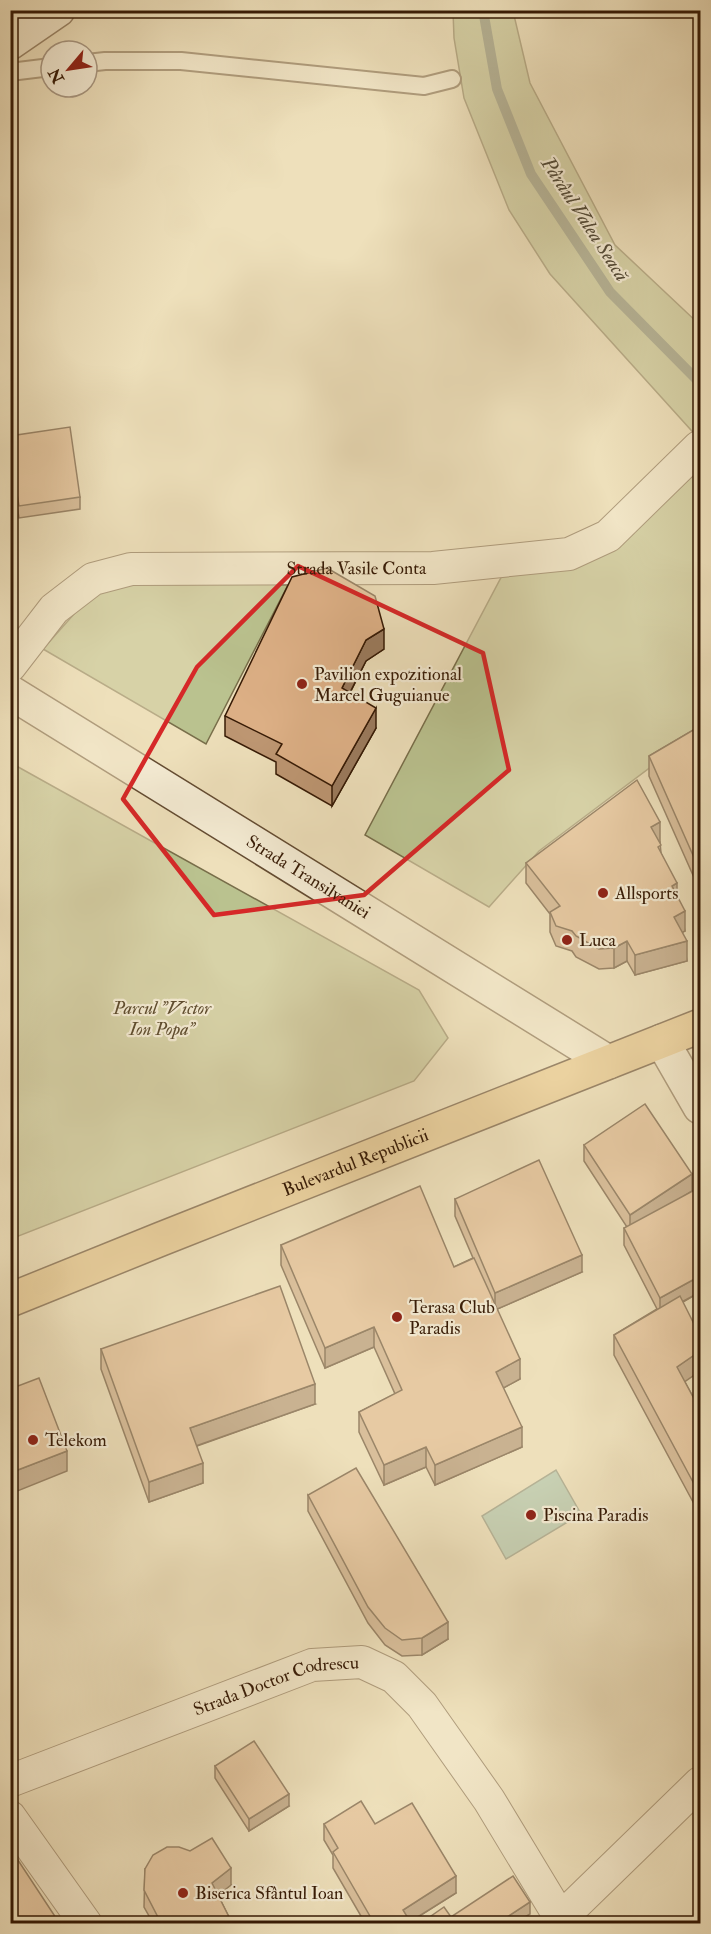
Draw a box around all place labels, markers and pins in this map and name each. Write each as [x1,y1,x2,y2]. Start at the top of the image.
place label: Pavilion expozitional Marcel Guguianue [314,663,462,707]
marker: Pavilion expozitional Marcel Guguianue [295,677,309,691]
place label: Allsports [614,882,678,905]
marker: Allsports [596,886,610,900]
place label: Luca [579,929,617,952]
marker: Luca [560,933,574,947]
place label: Terasa Club Paradis [409,1296,495,1340]
marker: Terasa Club Paradis [390,1310,404,1324]
place label: Telekom [45,1429,107,1452]
marker: Telekom [26,1433,40,1447]
place label: Piscina Paradis [543,1504,648,1527]
marker: Piscina Paradis [524,1508,538,1522]
place label: Biserica Sfântul Ioan [195,1882,343,1905]
marker: Biserica Sfântul Ioan [176,1886,190,1900]

